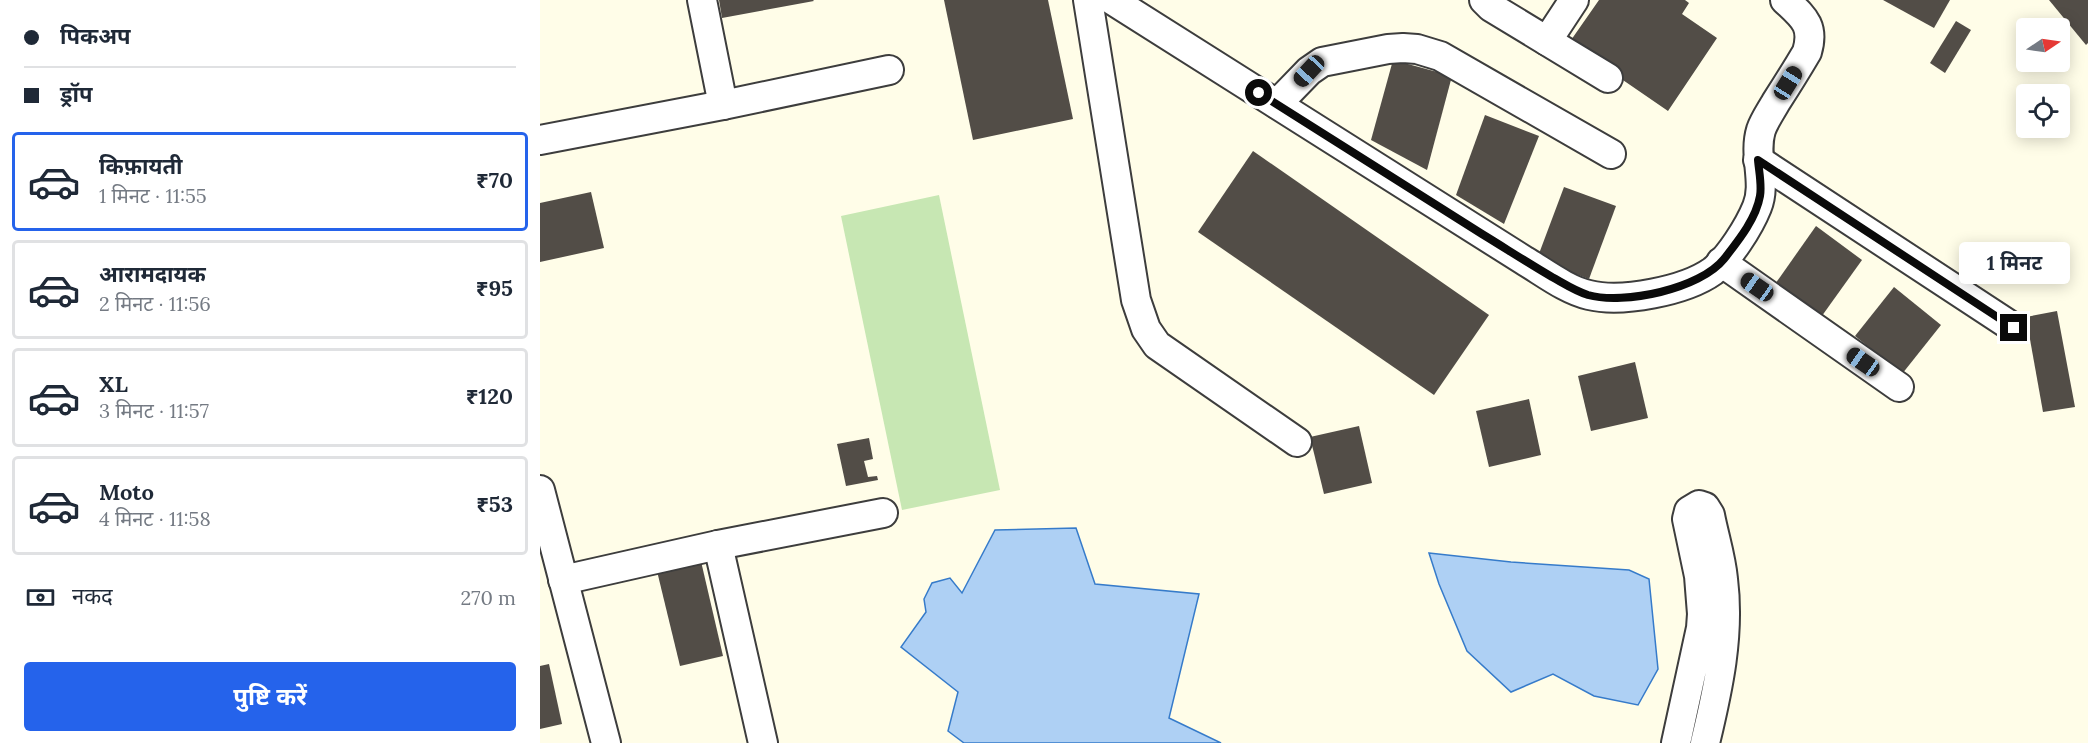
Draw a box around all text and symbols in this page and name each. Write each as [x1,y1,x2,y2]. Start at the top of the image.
north arrow [2016,18,2070,72]
map controls [2016,18,2070,138]
text: पिकअप [60,22,131,50]
car [1290,52,1328,90]
car [1771,63,1805,103]
route start [1245,79,1272,106]
text: ड्रॉप [60,80,93,108]
button: locate [2016,84,2070,138]
text: किफ़ायती [99,152,183,180]
icon: car [27,155,81,209]
text: ₹70 [476,166,513,194]
text: 1 मिनट · 11:55 [99,183,207,208]
callout: 1 मिनट [1958,241,2070,283]
text: 1 मिनट [1987,250,2042,275]
text: आरामदायक [99,260,206,288]
icon: car [27,263,81,317]
car [1737,269,1777,305]
text: ₹95 [476,274,513,302]
text: 2 मिनट · 11:56 [99,291,211,316]
route end [2000,314,2027,341]
car [1843,344,1883,380]
text: XL [99,370,128,398]
icon: car [27,371,81,425]
text: ₹120 [466,382,513,410]
text: 3 मिनट · 11:57 [99,398,209,423]
text: Moto [99,478,154,506]
icon: car [27,479,81,533]
text: ₹53 [476,490,513,518]
text: 4 मिनट · 11:58 [99,506,211,531]
icon: cash [24,581,57,614]
text: नकद [72,582,113,610]
text: 270 m [460,585,516,610]
button: पुष्टि करें [24,662,516,731]

